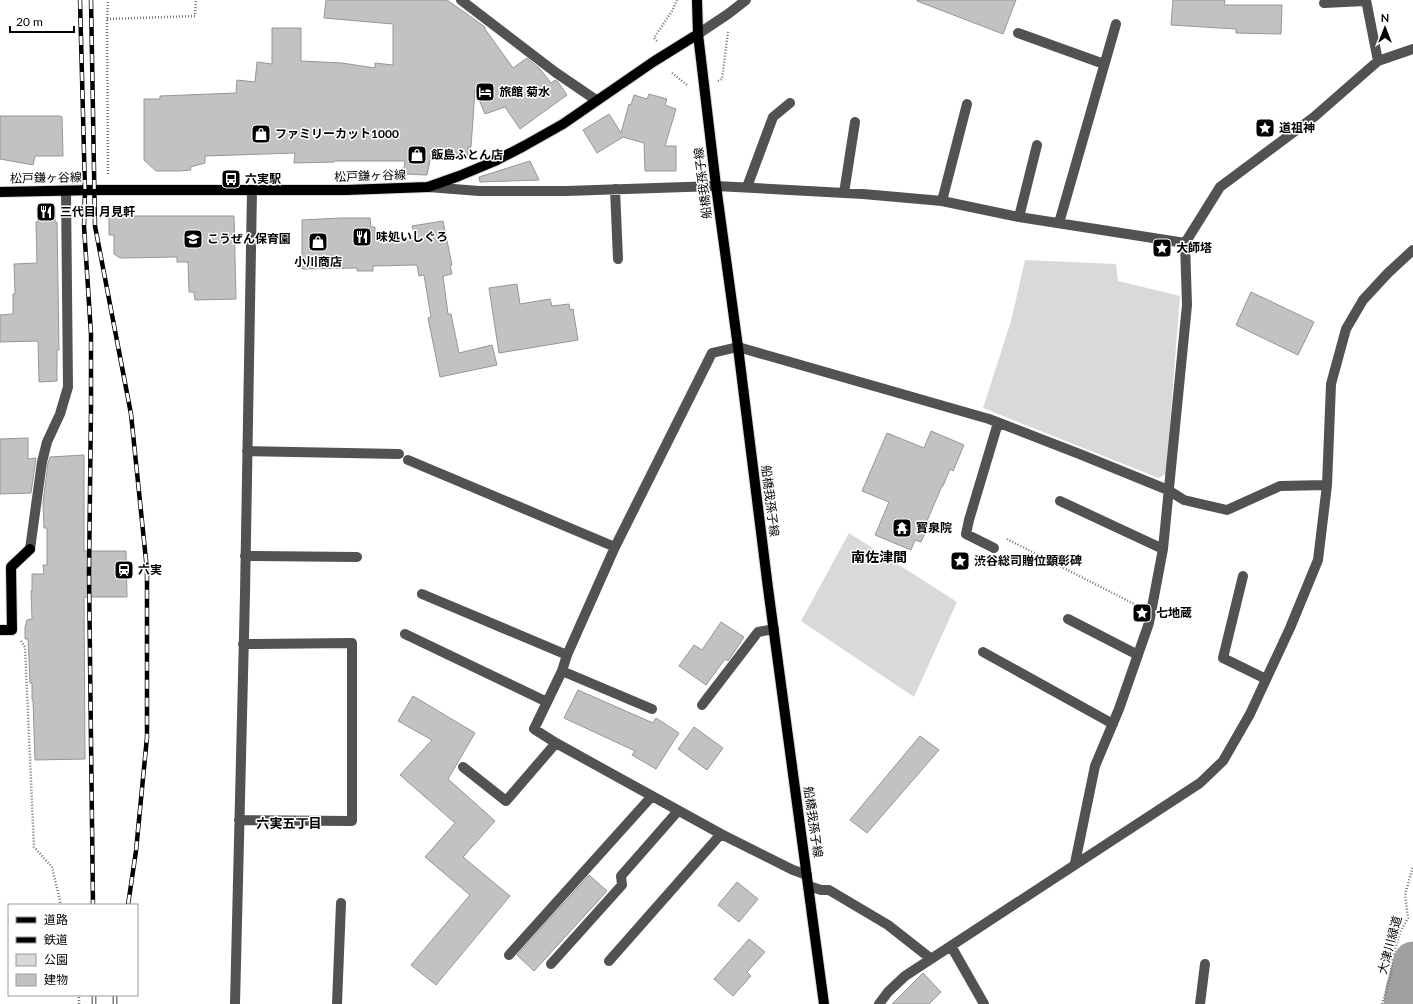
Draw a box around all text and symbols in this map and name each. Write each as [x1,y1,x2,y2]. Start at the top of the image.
scale bar [10,8,74,34]
north arrow [1365,8,1405,48]
text: N [1381,11,1389,24]
text: 20 m [16,14,43,29]
hotel icon: 旅館 菊水 [474,81,496,103]
place label: 旅館 菊水 [499,84,550,99]
place icon: 道祖神 [1254,117,1276,139]
place label: 道祖神 [1279,120,1315,135]
shop icon: ファミリーカット1000 [250,123,272,145]
place label: ファミリーカット1000 [275,126,399,141]
shop icon: 飯島ふとん店 [406,144,428,166]
street label: 船橋我孫子線 [691,146,714,220]
place label: 飯島ふとん店 [431,147,503,162]
street label: 松戸鎌ヶ谷線 [334,167,406,184]
bus stop icon: 六実駅 [220,168,242,190]
street label: 松戸鎌ヶ谷線 [10,169,82,186]
place label: 六実駅 [245,171,281,186]
restaurant icon: 三代目 月見軒 [35,201,57,223]
place label: 三代目 月見軒 [60,204,135,219]
restaurant icon: 味処いしぐろ [351,226,373,248]
school or university icon: こうぜん保育園 [182,228,204,250]
place label: 味処いしぐろ [376,229,448,244]
place label: こうぜん保育園 [207,231,291,246]
shop icon: 小川商店 [307,231,329,253]
place icon: 大師塔 [1151,237,1173,259]
place label: 大師塔 [1176,240,1212,255]
place label: 小川商店 [294,254,342,269]
street label: 船橋我孫子線 [759,464,782,538]
temple icon: 寳泉院 [891,517,913,539]
place label: 寳泉院 [916,520,952,535]
district label: 南佐津間 [851,548,907,565]
place icon: 渋谷総司贈位顕彰碑 [949,550,971,572]
place label: 渋谷総司贈位顕彰碑 [974,553,1082,568]
station icon: 六実 [113,559,135,581]
place label: 六実 [138,562,162,577]
place icon: 七地蔵 [1131,602,1153,624]
place label: 七地蔵 [1156,605,1192,620]
street label: 船橋我孫子線 [801,785,826,859]
district label: 六実五丁目 [256,815,322,831]
legend [8,904,138,996]
text: 道路 [44,912,68,927]
street label: 大津川緑道 [1375,914,1405,976]
text: 鉄道 [44,932,68,947]
text: 公園 [44,952,68,967]
text: 建物 [44,972,68,987]

